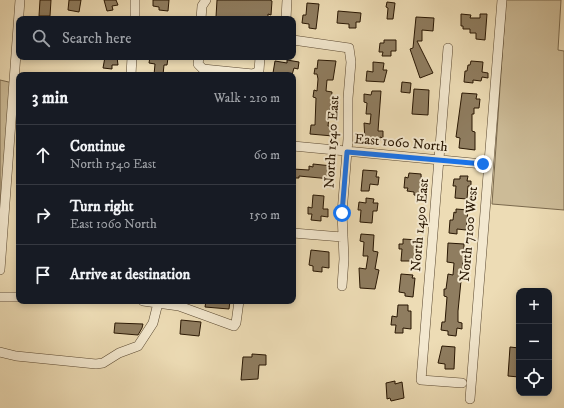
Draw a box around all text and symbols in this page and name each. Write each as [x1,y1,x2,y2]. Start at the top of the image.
search box [16,16,296,60]
icon: search [30,27,52,49]
text: Search here [62,29,131,48]
text: 3 min [32,87,68,109]
text: Walk · 210 m [214,90,280,106]
street label: North 1540 East [321,95,343,189]
street label: East 1060 North [354,130,449,156]
text: Continue [70,137,125,156]
icon: ahead [32,144,54,166]
text: 60 m [254,147,280,163]
route end [474,155,492,173]
text: North 1540 East [70,156,156,172]
street label: North 1490 East [407,177,433,272]
street label: North 7100 West [456,185,482,282]
text: Turn right [70,197,133,216]
icon: right [32,204,54,226]
route start [333,204,351,222]
text: 150 m [249,207,280,223]
text: East 1060 North [70,216,157,232]
icon: arrive [32,264,54,286]
text: Arrive at destination [70,265,190,284]
map controls [516,288,552,396]
button: + [516,288,552,324]
button: − [516,324,552,360]
button: locate [516,360,552,396]

